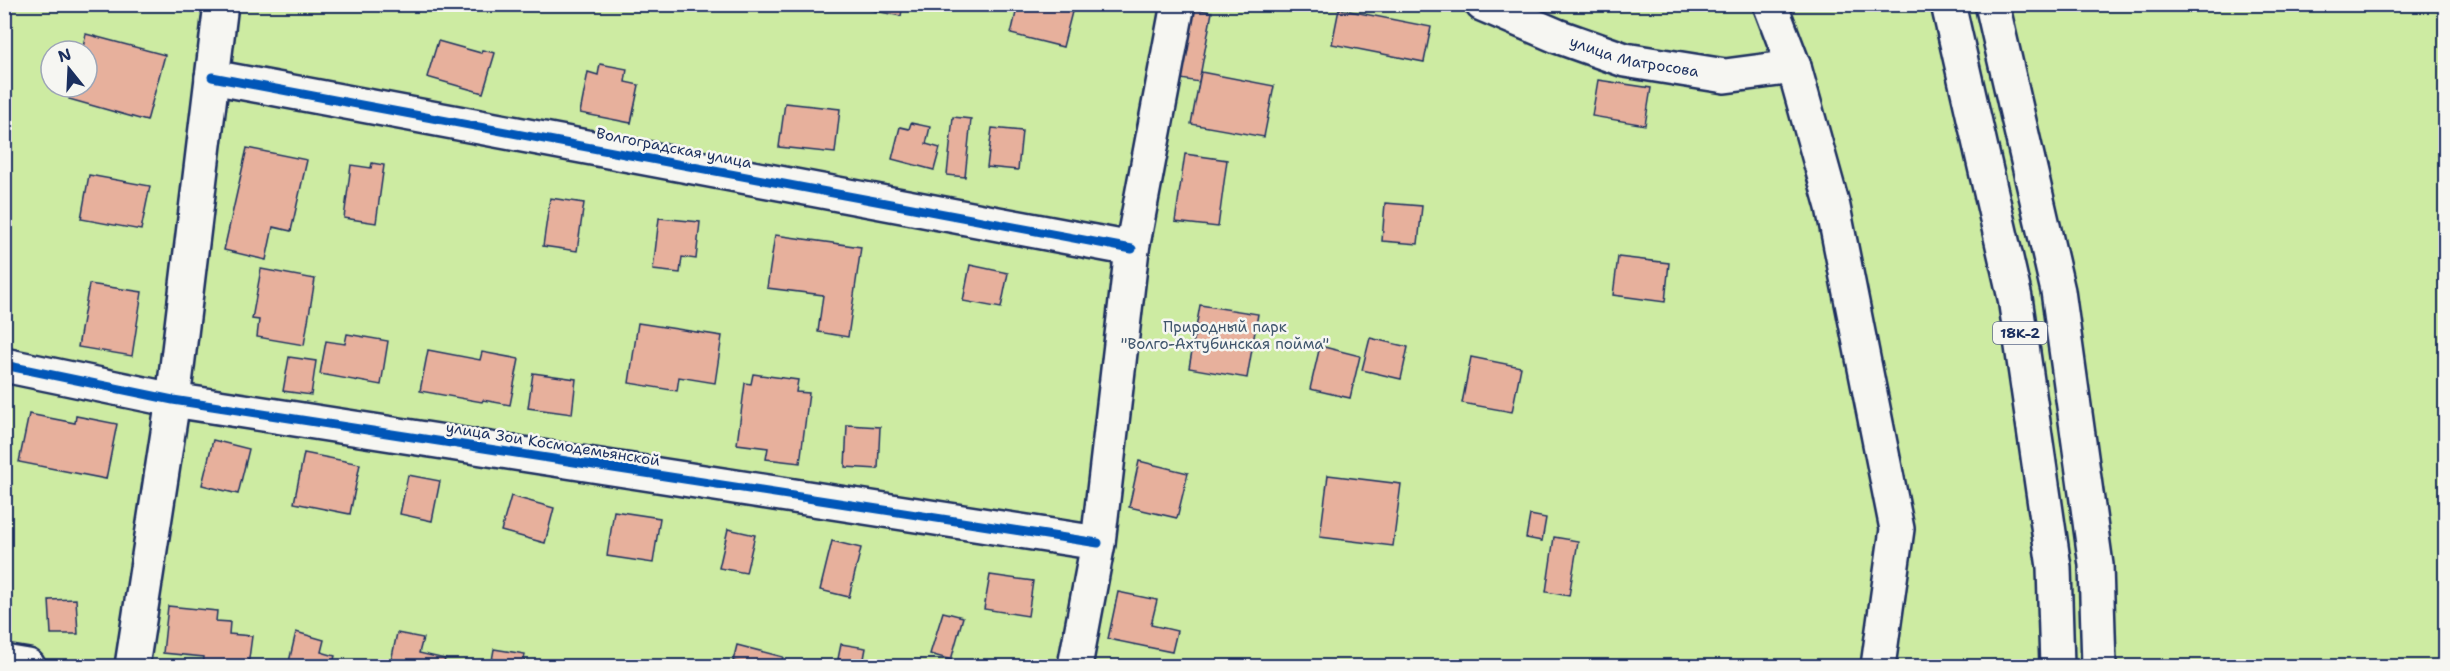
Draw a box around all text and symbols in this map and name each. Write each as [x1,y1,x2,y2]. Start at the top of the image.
street label: улица Матросова [1567,31,1701,82]
north arrow [39,39,99,99]
text: N [55,43,74,67]
street label: Волгоградская улица [595,123,754,173]
park label: Природный парк "Волго-Ахтубинская пойма" [1121,317,1329,354]
road number: 18К-2 [1993,322,2047,344]
street label: улица Зои Космодемьянской [445,417,662,471]

